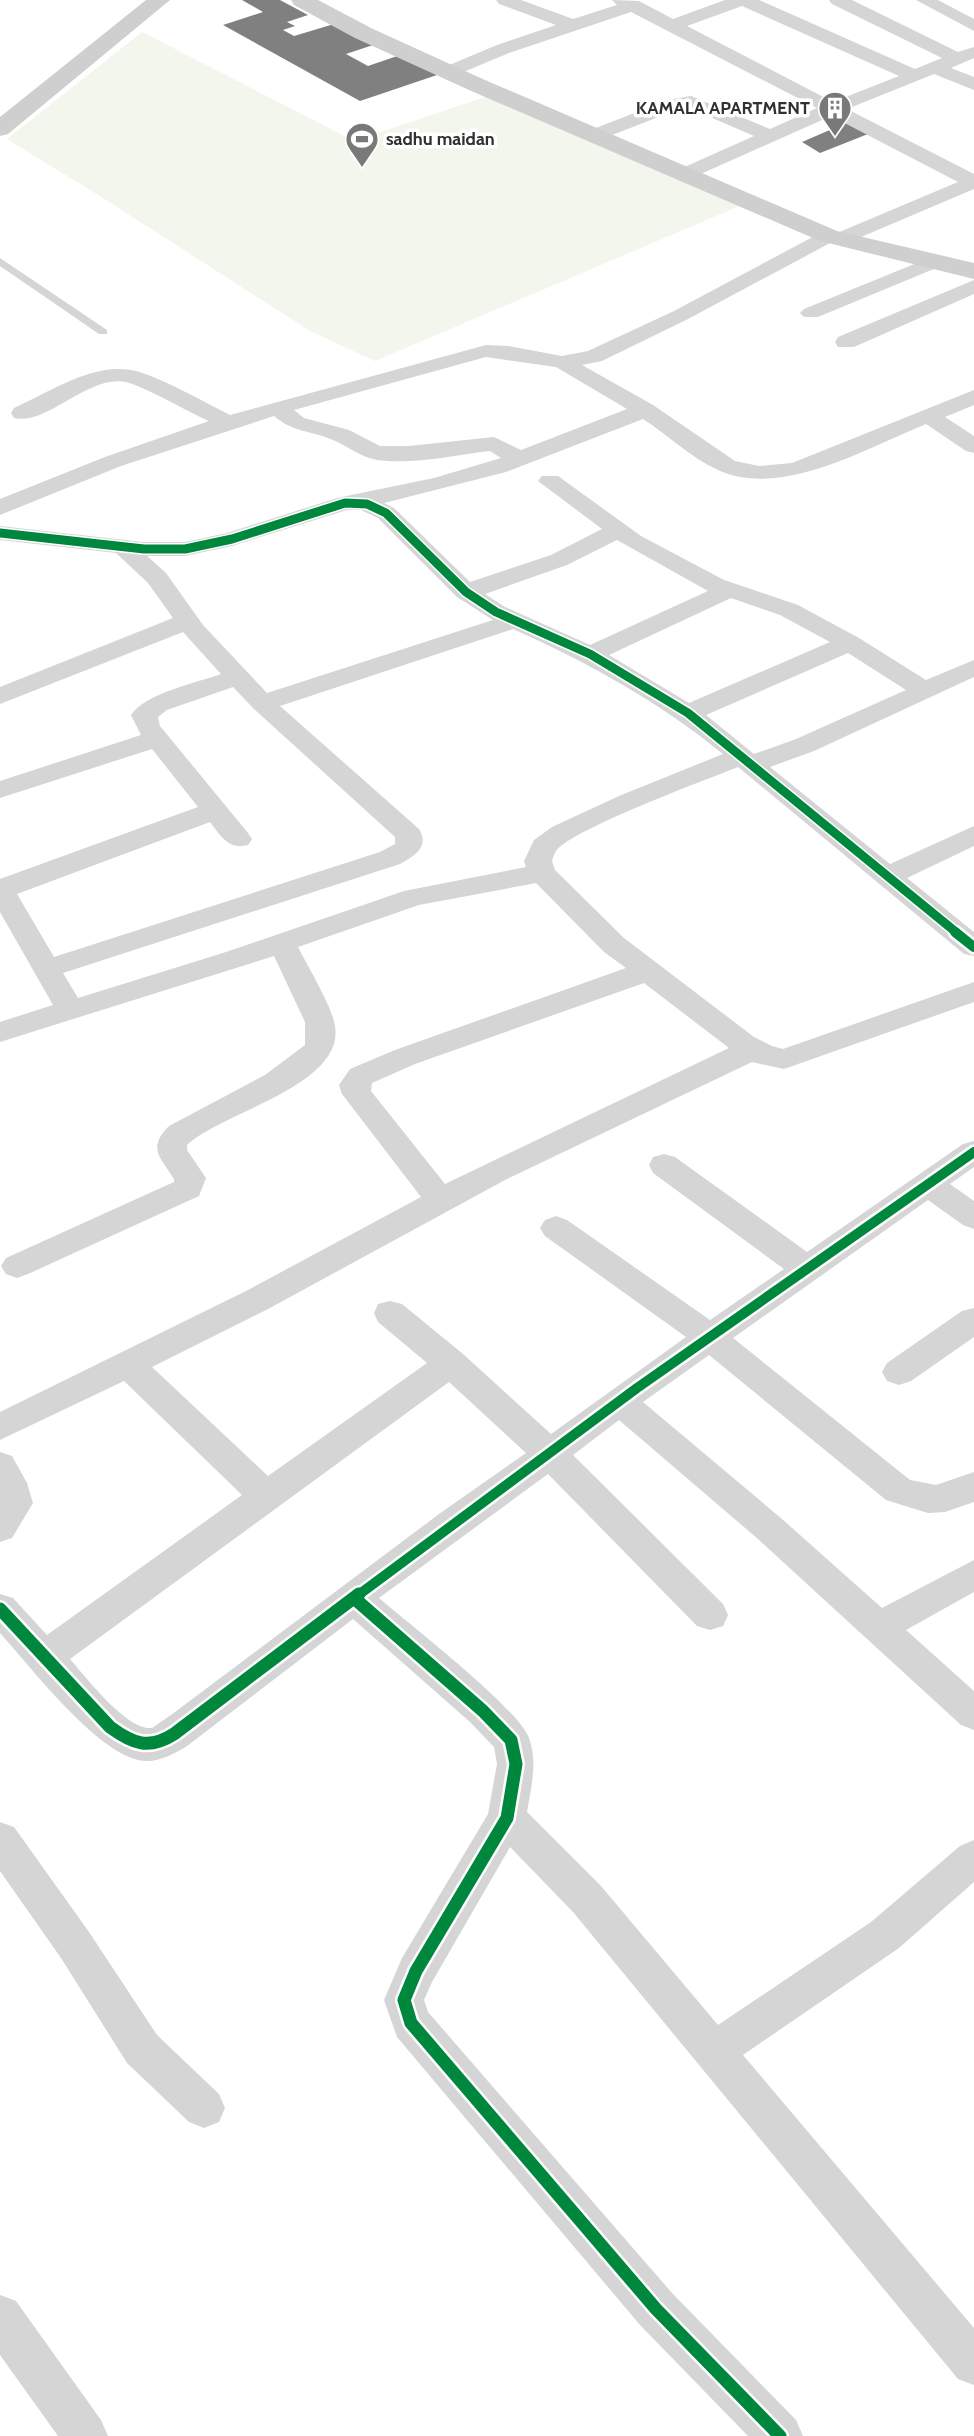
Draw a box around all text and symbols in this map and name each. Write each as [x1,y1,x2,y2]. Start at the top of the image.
building icon: KAMALA APARTMENT [816,89,854,138]
place label: KAMALA APARTMENT [636,97,810,119]
sports icon: sadhu maidan [343,120,381,169]
place label: sadhu maidan [386,128,495,150]

